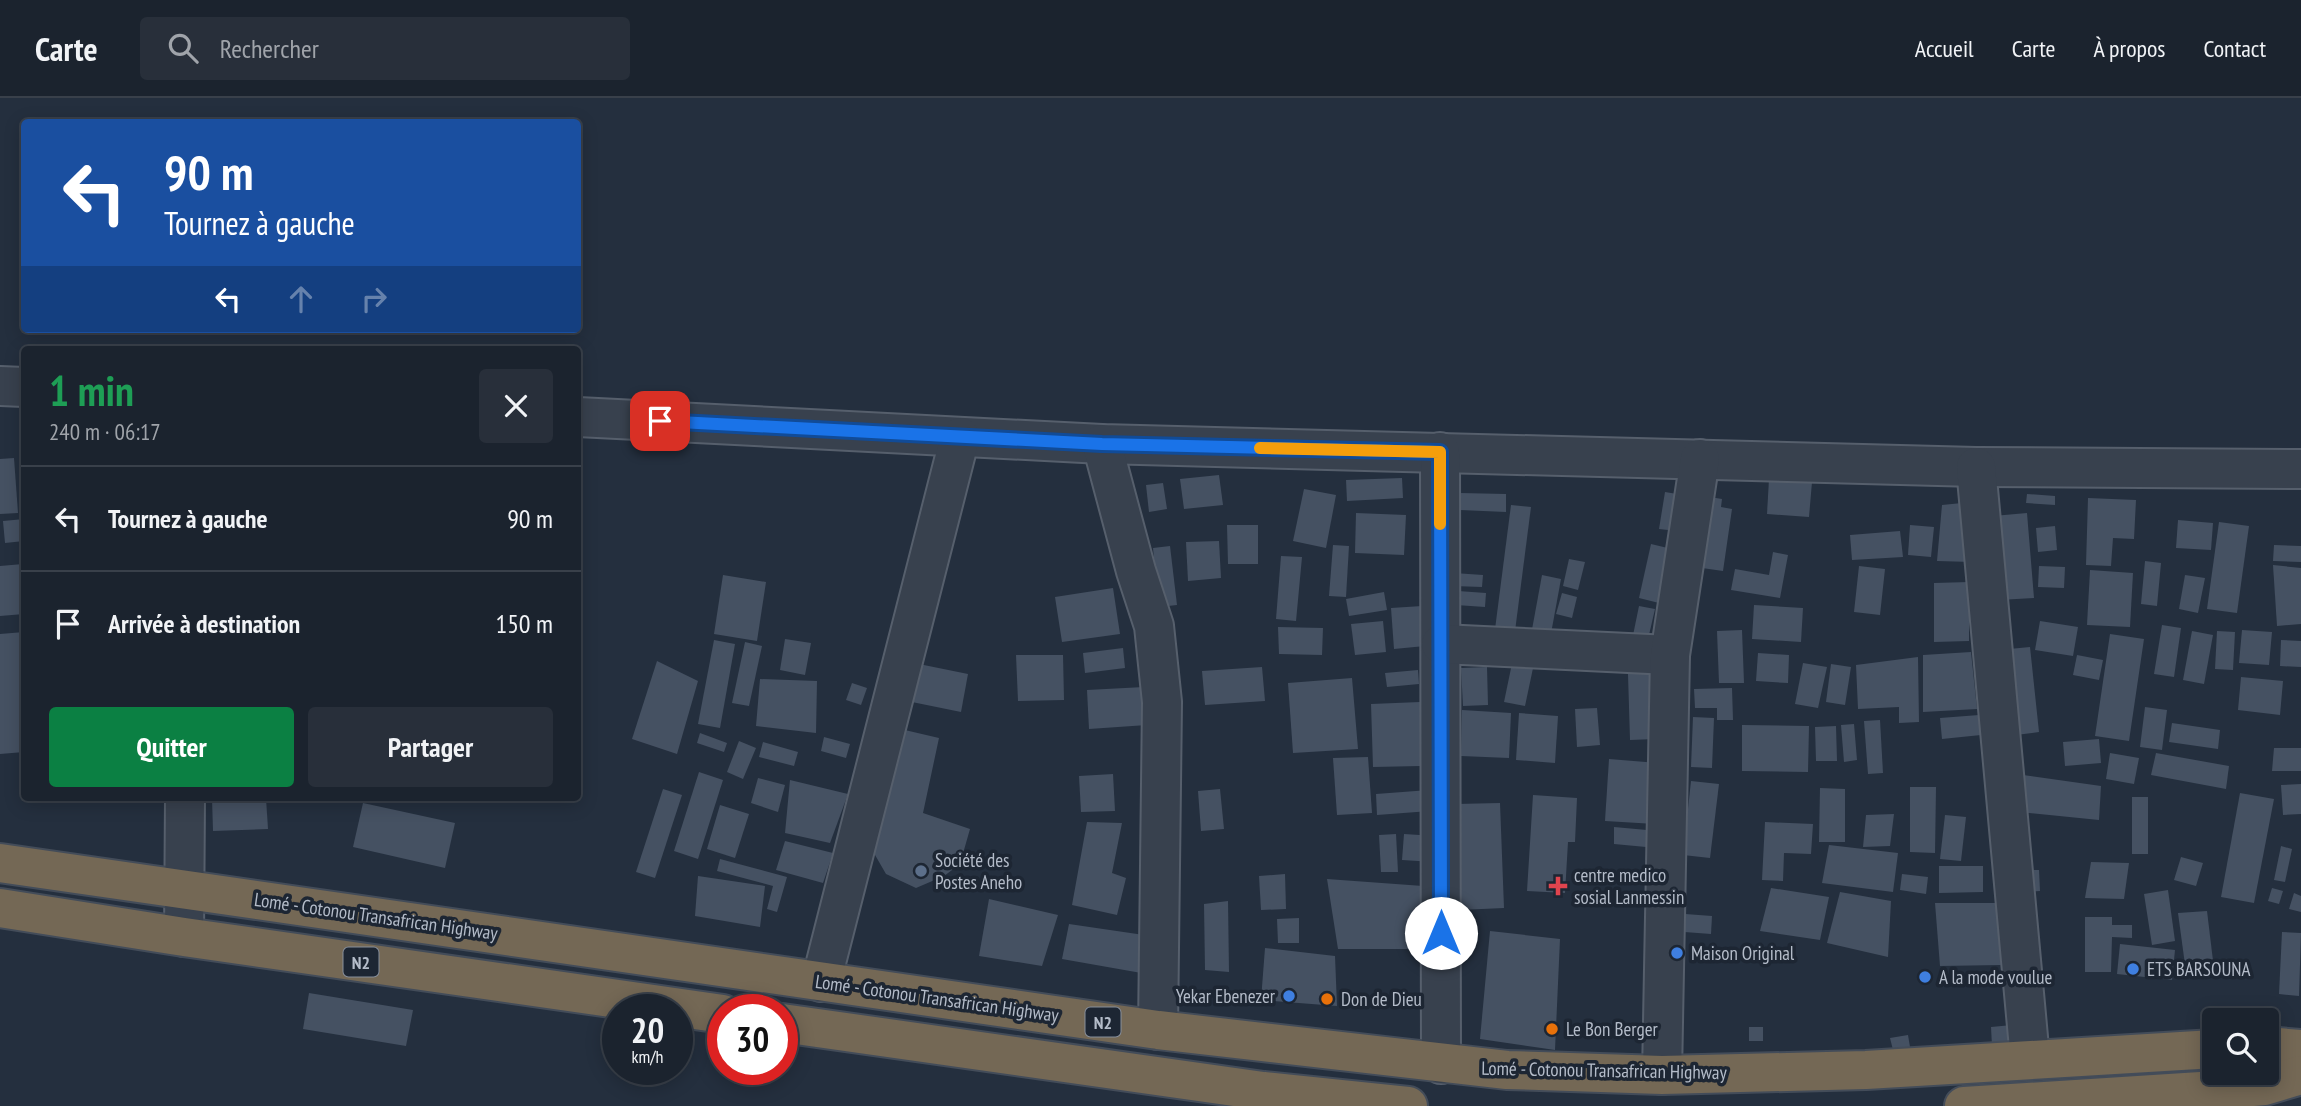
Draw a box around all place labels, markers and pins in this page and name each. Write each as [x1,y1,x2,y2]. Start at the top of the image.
pin [630,391,690,451]
place label: Société des Postes Aneho [935,848,1022,894]
marker: Société des Postes Aneho [913,863,929,879]
place label: centre medico sosial Lanmessin [1574,863,1684,909]
marker: centre medico sosial Lanmessin [1548,876,1568,896]
place label: Maison Original [1691,941,1795,965]
marker: Maison Original [1669,945,1685,961]
place label: ETS BARSOUNA [2147,957,2251,981]
marker: ETS BARSOUNA [2125,961,2141,977]
place label: A la mode voulue [1939,965,2053,989]
marker: A la mode voulue [1917,969,1933,985]
place label: Yekar Ebenezer [1176,984,1276,1008]
place label: Don de Dieu [1341,987,1422,1011]
marker: Yekar Ebenezer [1281,988,1297,1004]
marker: Don de Dieu [1319,991,1335,1007]
place label: Le Bon Berger [1566,1017,1659,1041]
marker: Le Bon Berger [1544,1021,1560,1037]

